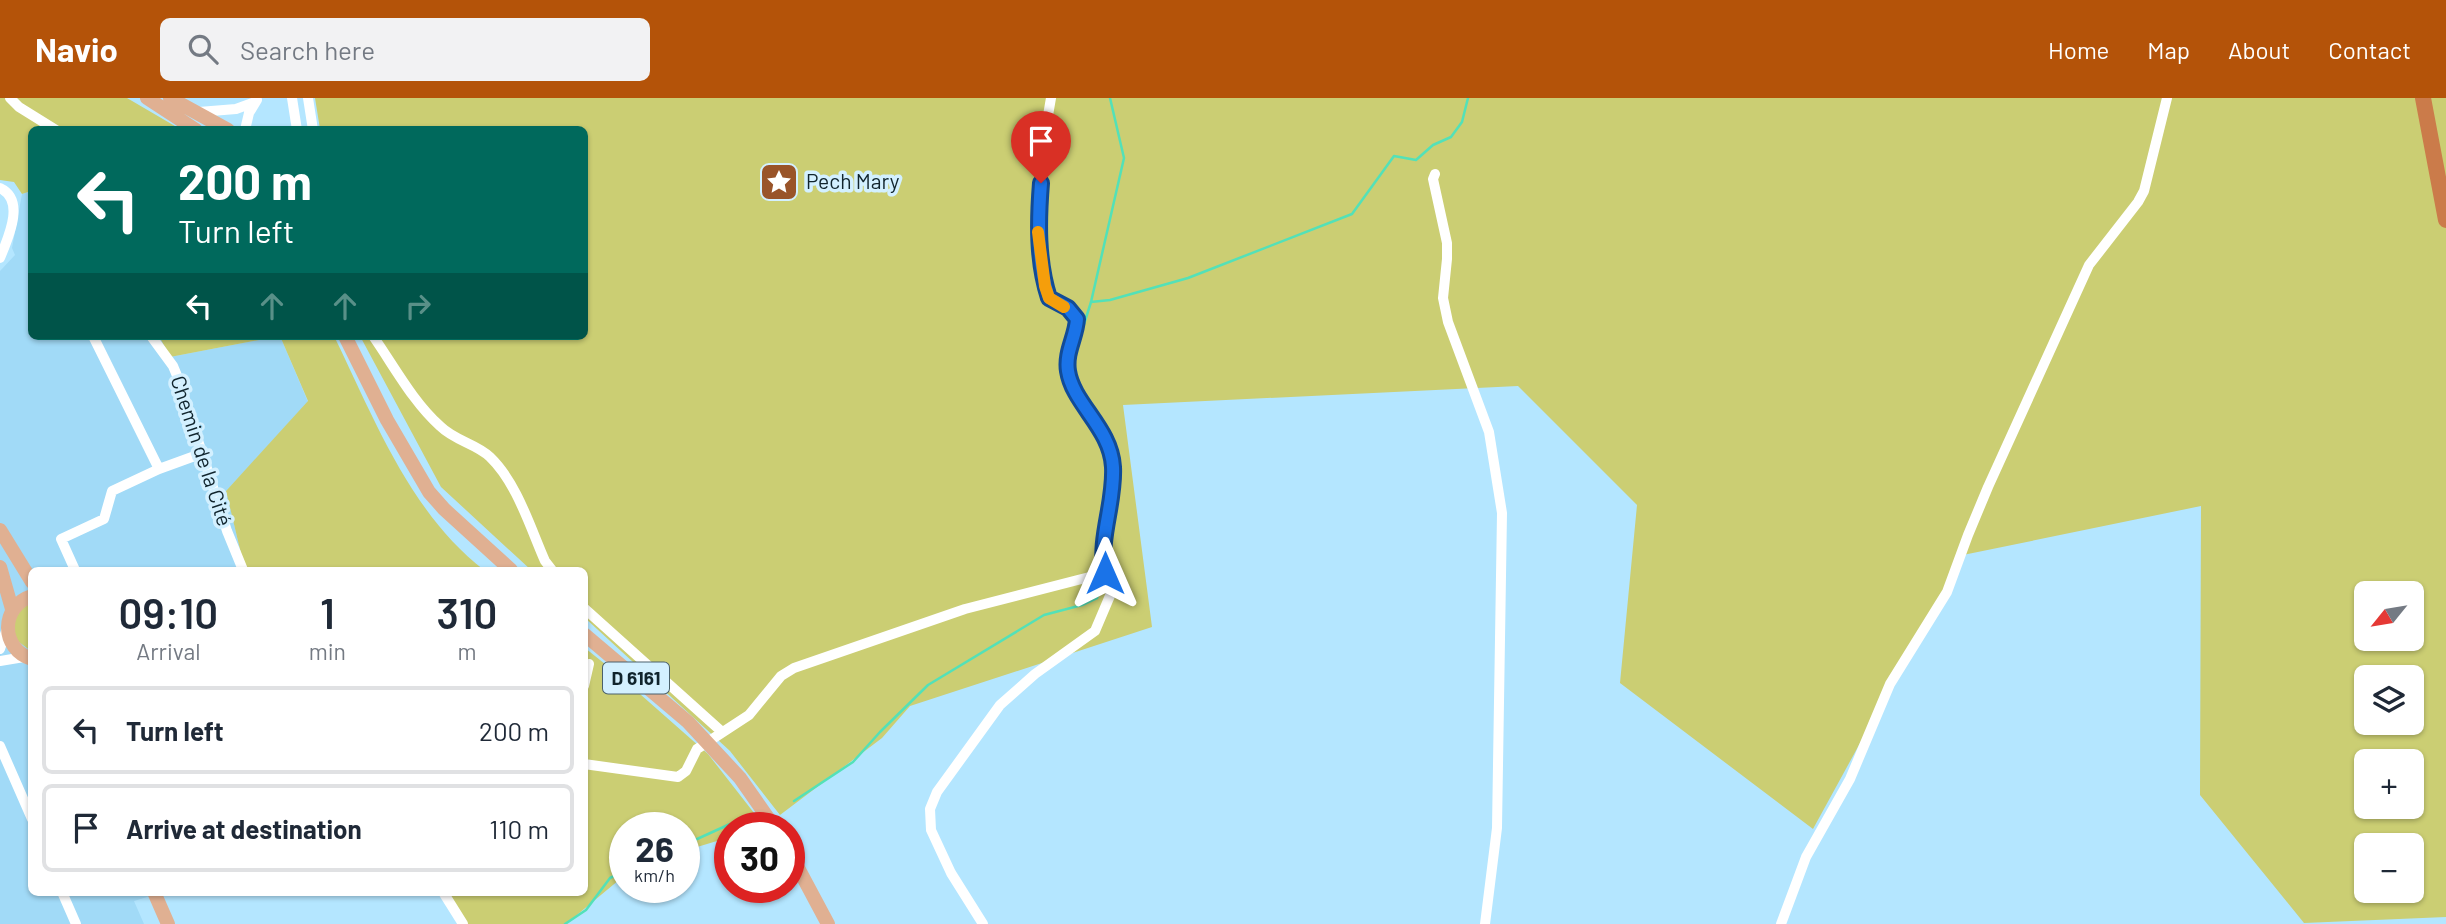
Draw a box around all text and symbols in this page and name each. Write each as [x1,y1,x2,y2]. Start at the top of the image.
search box [160,18,650,81]
text: Navio [35,29,118,69]
icon: search [184,30,222,68]
text: Search here [240,34,375,65]
text: Home [2048,35,2109,64]
text: Map [2147,35,2190,64]
text: About [2228,35,2290,64]
text: Contact [2328,35,2411,64]
pin [1011,111,1071,183]
icon: arrive [1022,122,1060,160]
text: 200 m [178,151,312,210]
icon: left [63,154,154,245]
place icon: Pech Mary [758,161,800,203]
place label: Pech Mary [806,168,900,193]
text: Turn left [178,211,295,249]
icon: left [180,287,218,325]
icon: ahead [253,287,291,325]
icon: ahead [326,287,364,325]
icon: right [399,287,437,325]
street label: Chemin de la Cité [166,372,239,529]
position arrow [1068,536,1142,610]
north arrow [2354,581,2424,651]
map controls [2354,581,2424,903]
text: 09:10 [119,587,218,637]
text: 1 [320,587,335,637]
text: 310 [437,587,497,637]
text: Arrival [136,637,201,665]
text: min [309,637,346,665]
text: m [457,637,477,665]
road number: D 6161 [603,663,669,694]
button: layers [2354,665,2424,735]
icon: left [67,711,105,749]
text: Turn left [126,715,224,746]
text: 200 m [479,715,549,746]
button: + [2354,749,2424,819]
icon: arrive [67,809,105,847]
speed limit sign: 30 [714,812,805,903]
text: Arrive at destination [126,813,362,844]
text: 110 m [489,813,549,844]
text: 26 [635,827,674,869]
button: − [2354,833,2424,903]
text: km/h [634,864,675,886]

